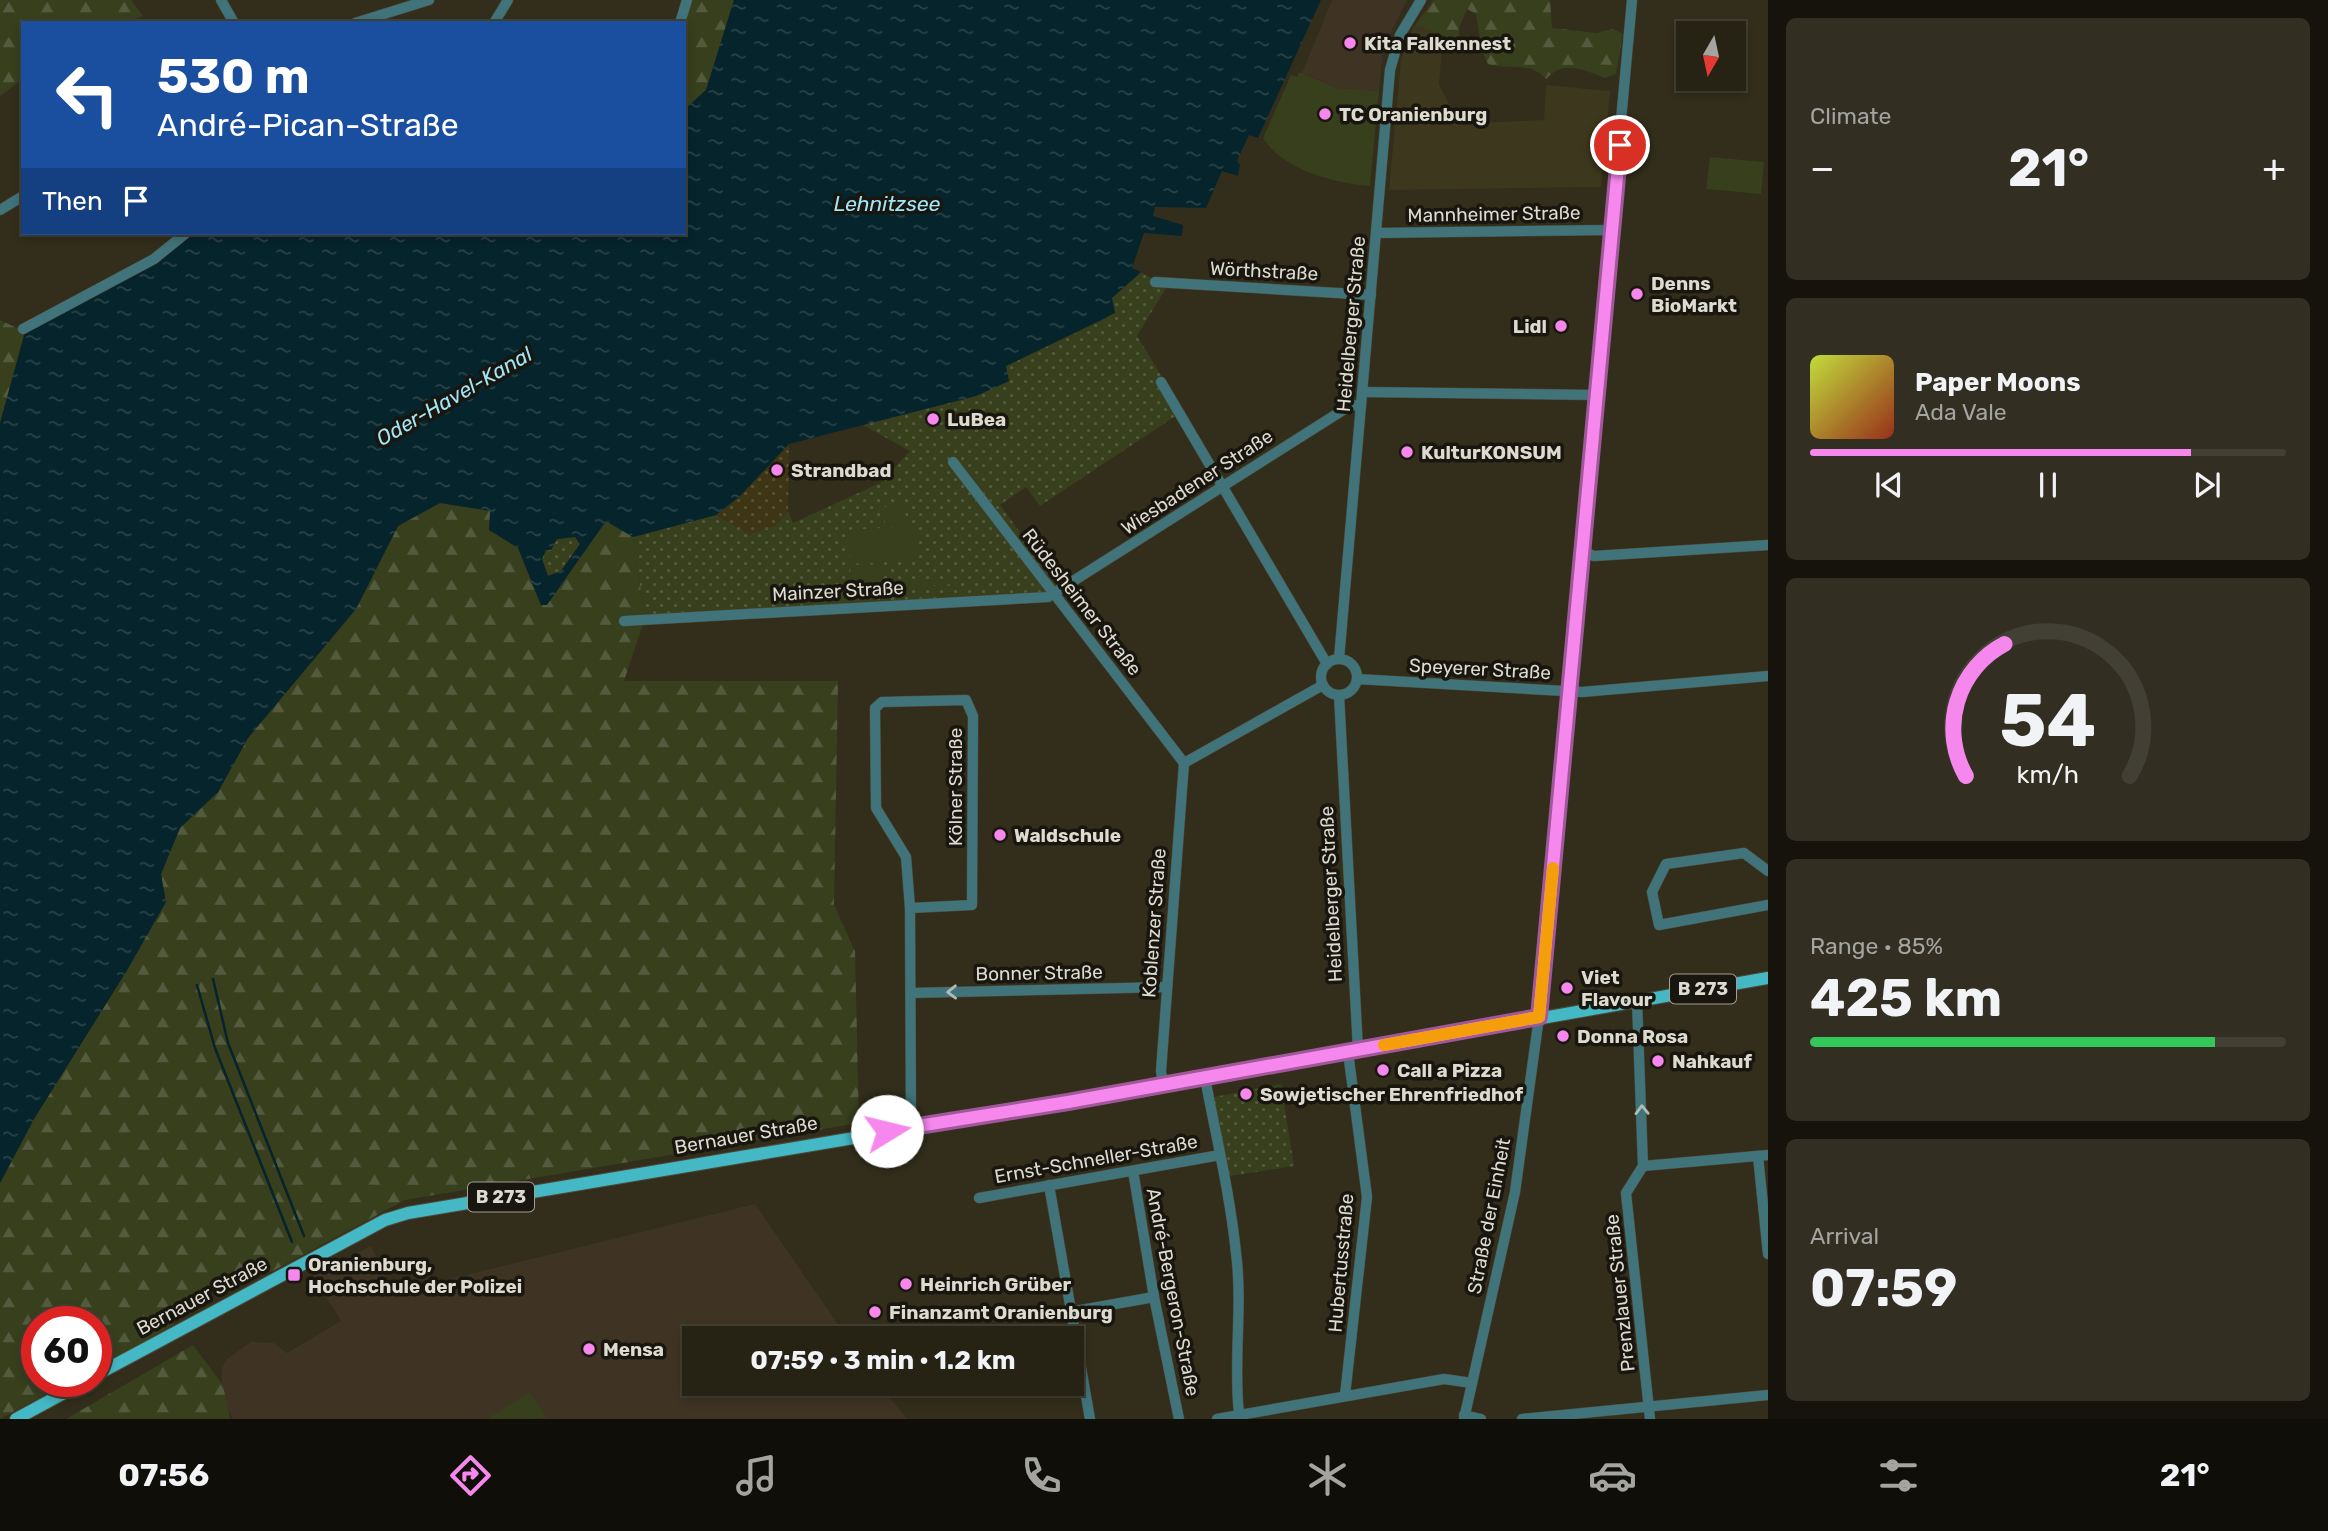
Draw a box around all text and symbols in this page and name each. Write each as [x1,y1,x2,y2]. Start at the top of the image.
north arrow [1676,21,1746,91]
map controls [1676,21,1746,91]
place label: Kita Falkennest [1364,32,1511,55]
marker: Kita Falkennest [1342,35,1358,51]
text: 530 m [157,47,310,105]
icon: left [42,49,133,140]
text: Climate [1810,102,1891,130]
place label: TC Oranienburg [1339,103,1487,126]
text: André-Pican-Straße [157,106,459,144]
marker: TC Oranienburg [1317,106,1333,122]
pin [1590,115,1650,175]
icon: arrive [1601,126,1639,164]
text: 21° [2008,137,2089,199]
text: − [1810,145,1835,191]
text: + [2262,145,2286,191]
icon: arrive [117,182,155,220]
text: Then [42,186,103,217]
water label: Lehnitzsee [834,191,941,216]
street label: Mannheimer Straße [1407,201,1581,227]
street label: Heidelberger Straße [1332,235,1370,413]
street label: Wörthstraße [1209,257,1319,285]
place label: Denns BioMarkt [1651,272,1737,317]
marker: Denns BioMarkt [1629,286,1645,302]
place label: Lidl [1513,315,1547,338]
marker: Lidl [1553,318,1569,334]
water label: Oder-Havel-Kanal [372,341,537,451]
text: Paper Moons [1915,367,2081,398]
text: Ada Vale [1915,398,2007,426]
place label: LuBea [947,408,1006,431]
marker: LuBea [925,411,941,427]
street label: Wiesbadener Straße [1117,424,1277,540]
place label: KulturKONSUM [1421,441,1562,464]
marker: KulturKONSUM [1399,444,1415,460]
place label: Strandbad [791,459,892,482]
marker: Strandbad [769,462,785,478]
icon: previous [1870,466,1908,504]
icon: pause [2029,466,2067,504]
icon: next [2188,466,2226,504]
street label: Rüdesheimer Straße [1018,524,1146,680]
street label: Mainzer Straße [772,576,904,606]
street label: Speyerer Straße [1409,654,1551,684]
text: 54 [2000,678,2096,764]
street label: Kölner Straße [944,728,967,846]
text: km/h [2017,759,2079,788]
street label: Heidelberger Straße [1315,805,1347,983]
place label: Waldschule [1014,824,1121,847]
marker: Waldschule [992,827,1008,843]
street label: Koblenzer Straße [1137,847,1171,999]
text: Range · 85% [1810,932,1943,960]
street label: Bonner Straße [975,960,1103,986]
place label: Viet Flavour [1581,966,1653,1011]
text: 425 km [1810,967,2002,1029]
road number: B 273 [1670,974,1736,1004]
marker: Viet Flavour [1559,980,1575,996]
one-way arrow [946,985,957,1000]
place label: Donna Rosa [1577,1025,1688,1048]
marker: Donna Rosa [1555,1028,1571,1044]
place label: Nahkauf [1672,1050,1753,1073]
marker: Nahkauf [1650,1053,1666,1069]
place label: Call a Pizza [1397,1059,1502,1082]
marker: Call a Pizza [1375,1062,1391,1078]
place label: Sowjetischer Ehrenfriedhof [1260,1083,1524,1106]
marker: Sowjetischer Ehrenfriedhof [1238,1086,1254,1102]
position arrow [850,1094,924,1168]
one-way arrow [1634,1104,1650,1115]
street label: Bernauer Straße [673,1111,819,1159]
street label: Ernst-Schneller-Straße [993,1130,1199,1188]
street label: Straße der Einheit [1463,1135,1516,1296]
road number: B 273 [468,1182,534,1212]
street label: André-Bergeron-Straße [1142,1186,1204,1398]
street label: Hubertusstraße [1323,1193,1359,1333]
street label: Prenzlauer Straße [1600,1213,1640,1373]
text: Arrival [1810,1222,1879,1250]
street label: Bernauer Straße [133,1252,271,1340]
place label: Oranienburg, Hochschule der Polizei [308,1253,522,1298]
text: 07:59 [1810,1257,1957,1319]
marker: Oranienburg, Hochschule der Polizei [286,1267,302,1283]
place label: Heinrich Grüber [920,1273,1072,1296]
marker: Heinrich Grüber [898,1276,914,1292]
place label: Finanzamt Oranienburg [889,1301,1113,1324]
marker: Finanzamt Oranienburg [867,1304,883,1320]
speed limit sign: 60 [21,1306,112,1397]
place label: Mensa [603,1338,664,1361]
marker: Mensa [581,1341,597,1357]
text: 07:59 · 3 min · 1.2 km [750,1345,1016,1376]
icon: directions [446,1451,495,1500]
icon: music [732,1451,781,1500]
icon: phone [1017,1451,1066,1500]
icon: climate [1303,1451,1352,1500]
icon: car [1588,1451,1637,1500]
icon: filters [1874,1451,1923,1500]
text: 07:56 [118,1456,209,1494]
text: 21° [2160,1456,2210,1494]

